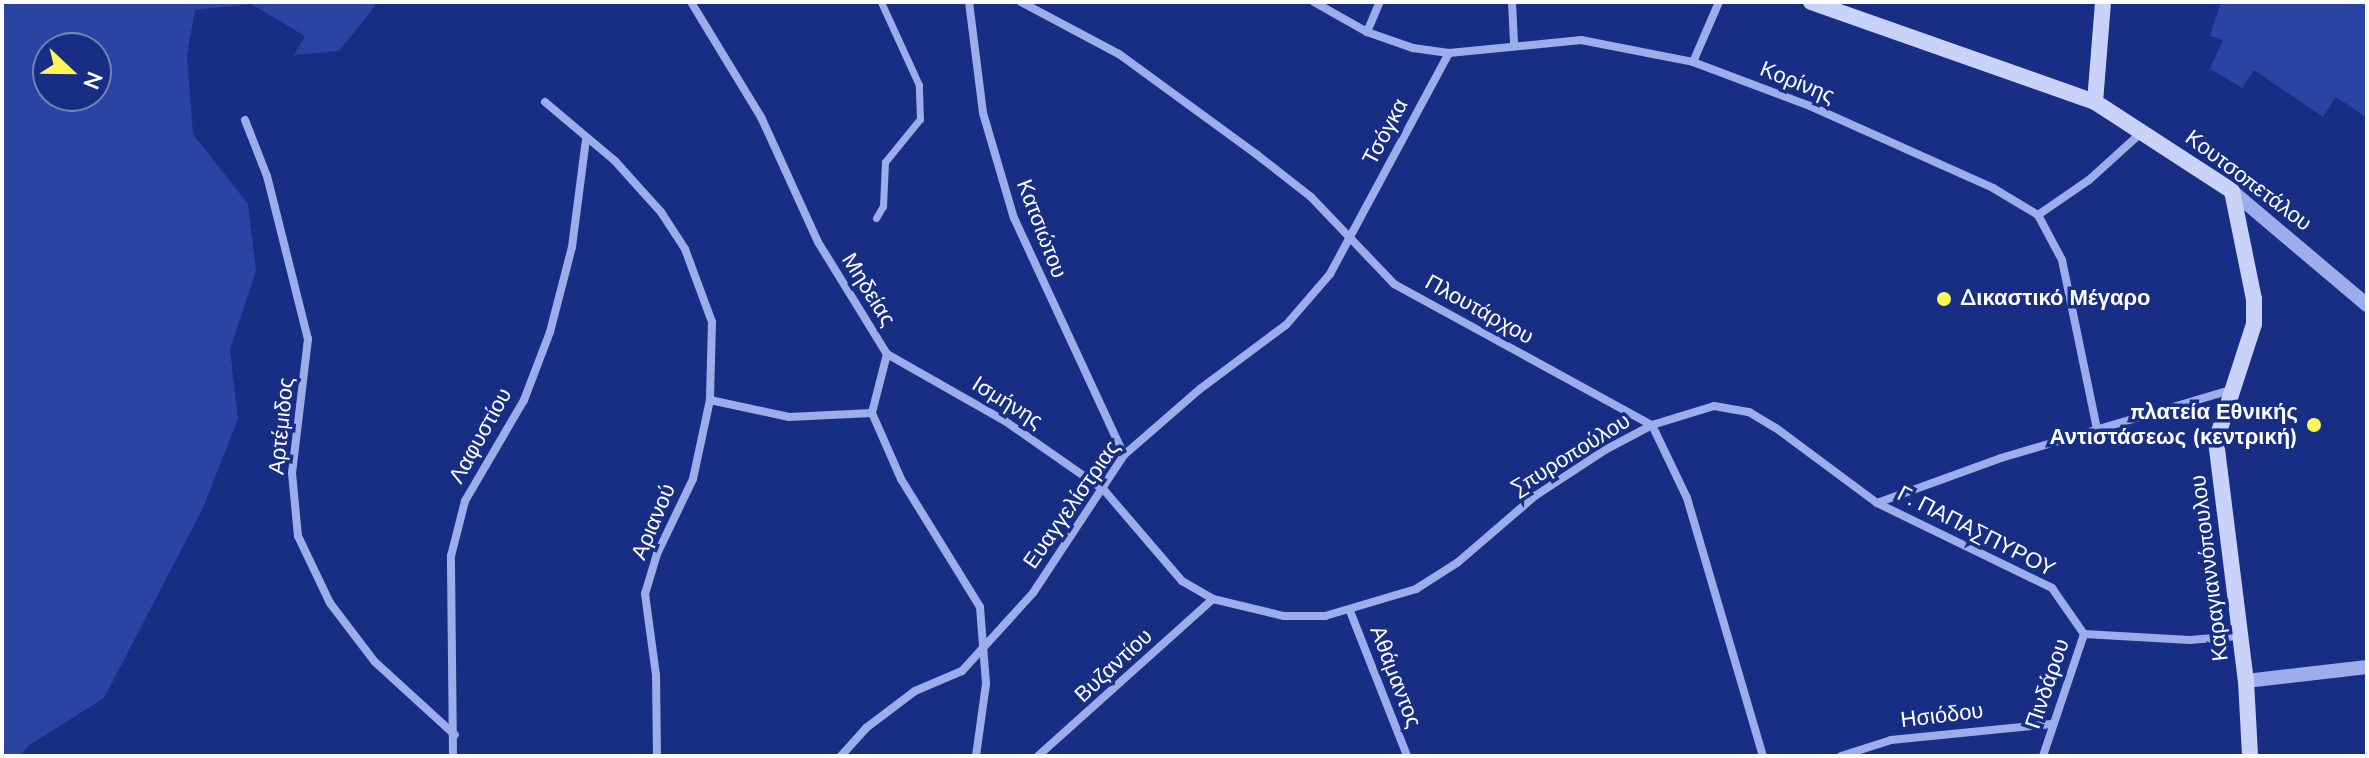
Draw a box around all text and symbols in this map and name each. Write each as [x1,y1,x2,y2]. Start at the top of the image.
north arrow [32,32,112,112]
street label: Κορίνης [1756,56,1838,110]
text: N [75,67,109,93]
street label: Τσόγκα [1358,94,1414,170]
street label: Κουτσοπετάλου [2180,125,2316,237]
street label: Κατσιώτου [1010,176,1072,282]
street label: Μηδείας [835,249,901,331]
street label: Πλουτάρχου [1420,269,1538,351]
place label: Δικαστικό Μέγαρο [1960,286,2150,312]
marker: Δικαστικό Μέγαρο [1935,290,1953,308]
street label: Ισμήνης [967,371,1047,435]
street label: Αρτέμιδος [264,376,300,476]
street label: Λαφυστίου [444,384,518,488]
place label: πλατεία Εθνικής Αντιστάσεως (κεντρική) [2050,399,2298,450]
street label: Σπυροπούλου [1507,408,1635,502]
marker: πλατεία Εθνικής Αντιστάσεως (κεντρική) [2305,416,2323,434]
street label: Ευαγγελίστριας [1018,436,1126,574]
street label: Καραγιαννόπουλου [2185,473,2235,663]
street label: Αριανού [626,480,682,564]
street label: Γ. ΠΑΠΑΣΠΥΡΟΥ [1893,481,2059,583]
street label: Αθάμαντος [1364,622,1426,732]
street label: Βυζαντίου [1070,623,1158,709]
street label: Πινδάρου [2020,635,2076,733]
street label: Ησιόδου [1899,698,1985,734]

